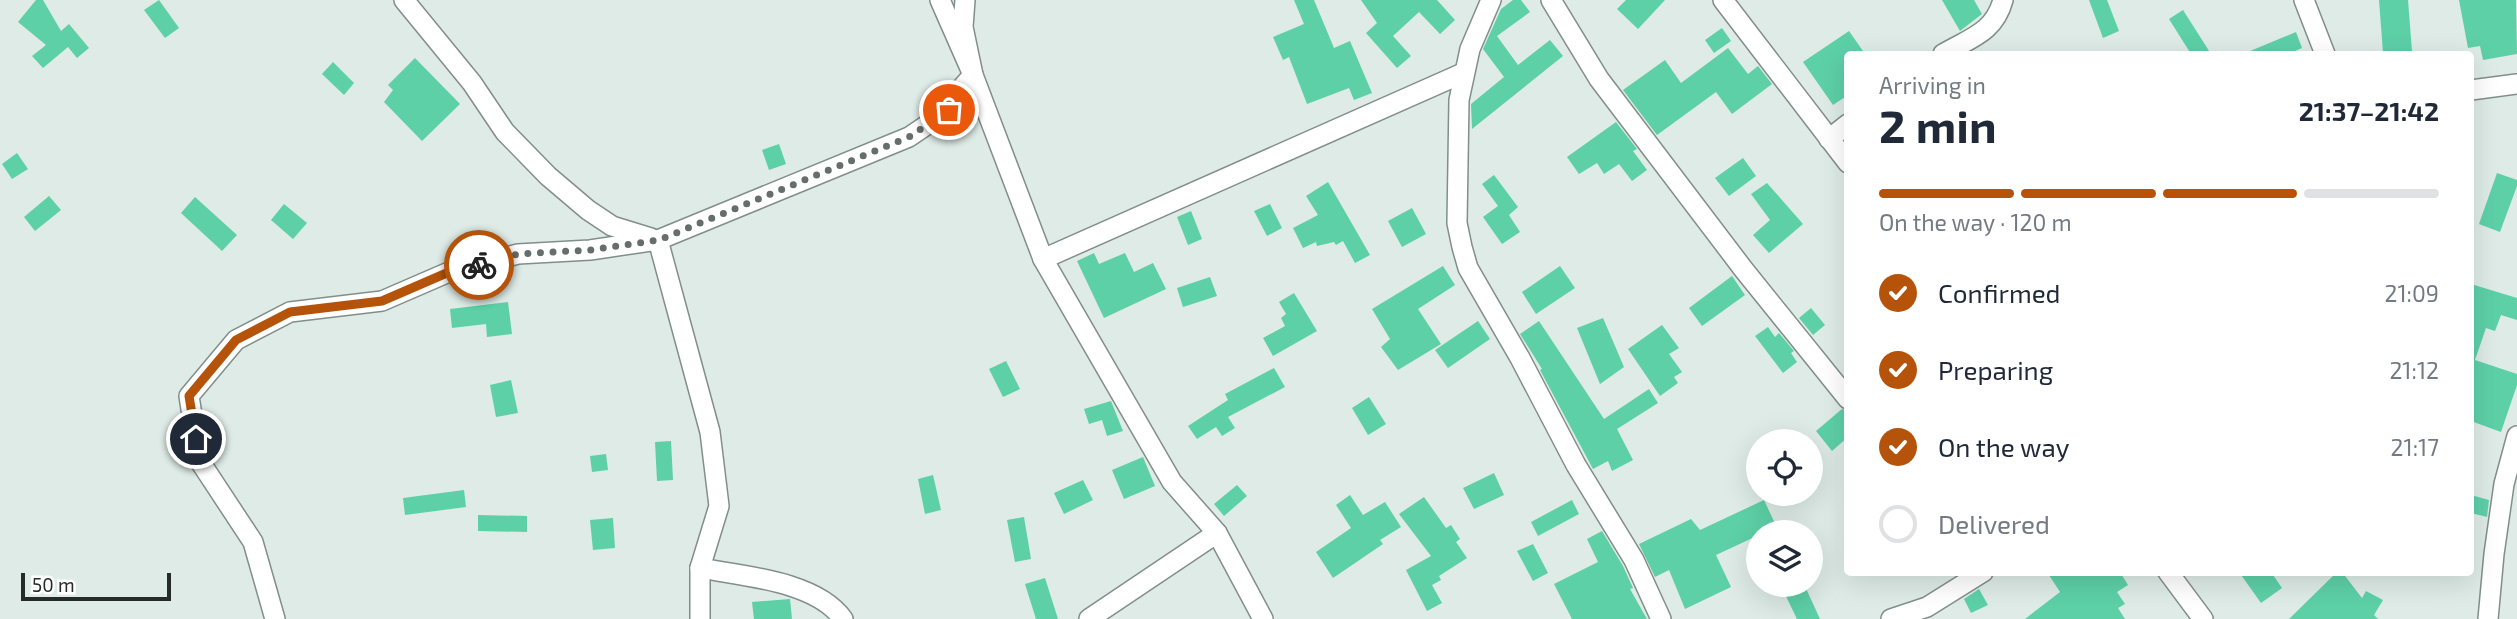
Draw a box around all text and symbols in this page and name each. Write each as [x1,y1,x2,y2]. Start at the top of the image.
text: Arriving in [1879,71,1986,99]
pin [919,80,979,140]
icon: bag [930,91,968,129]
text: 21:37–21:42 [2299,95,2439,126]
text: 2 min [1879,97,1997,152]
text: On the way · 120 m [1879,208,2072,236]
courier [444,230,514,300]
icon: bike [460,246,498,284]
icon: check [1879,274,1917,312]
text: Confirmed [1938,277,2061,308]
text: 21:09 [2384,279,2439,307]
icon: check [1879,351,1917,389]
text: Preparing [1938,354,2053,385]
text: 21:12 [2389,356,2439,384]
pin [166,409,226,469]
icon: home [177,420,215,458]
icon: check [1879,428,1917,466]
map controls [1746,429,1823,597]
button: locate [1746,429,1823,506]
text: On the way [1938,431,2069,462]
text: 21:17 [2391,433,2439,461]
text: Delivered [1938,508,2050,539]
button: layers [1746,520,1823,597]
scale bar [21,570,172,602]
text: 50 m [32,573,75,596]

